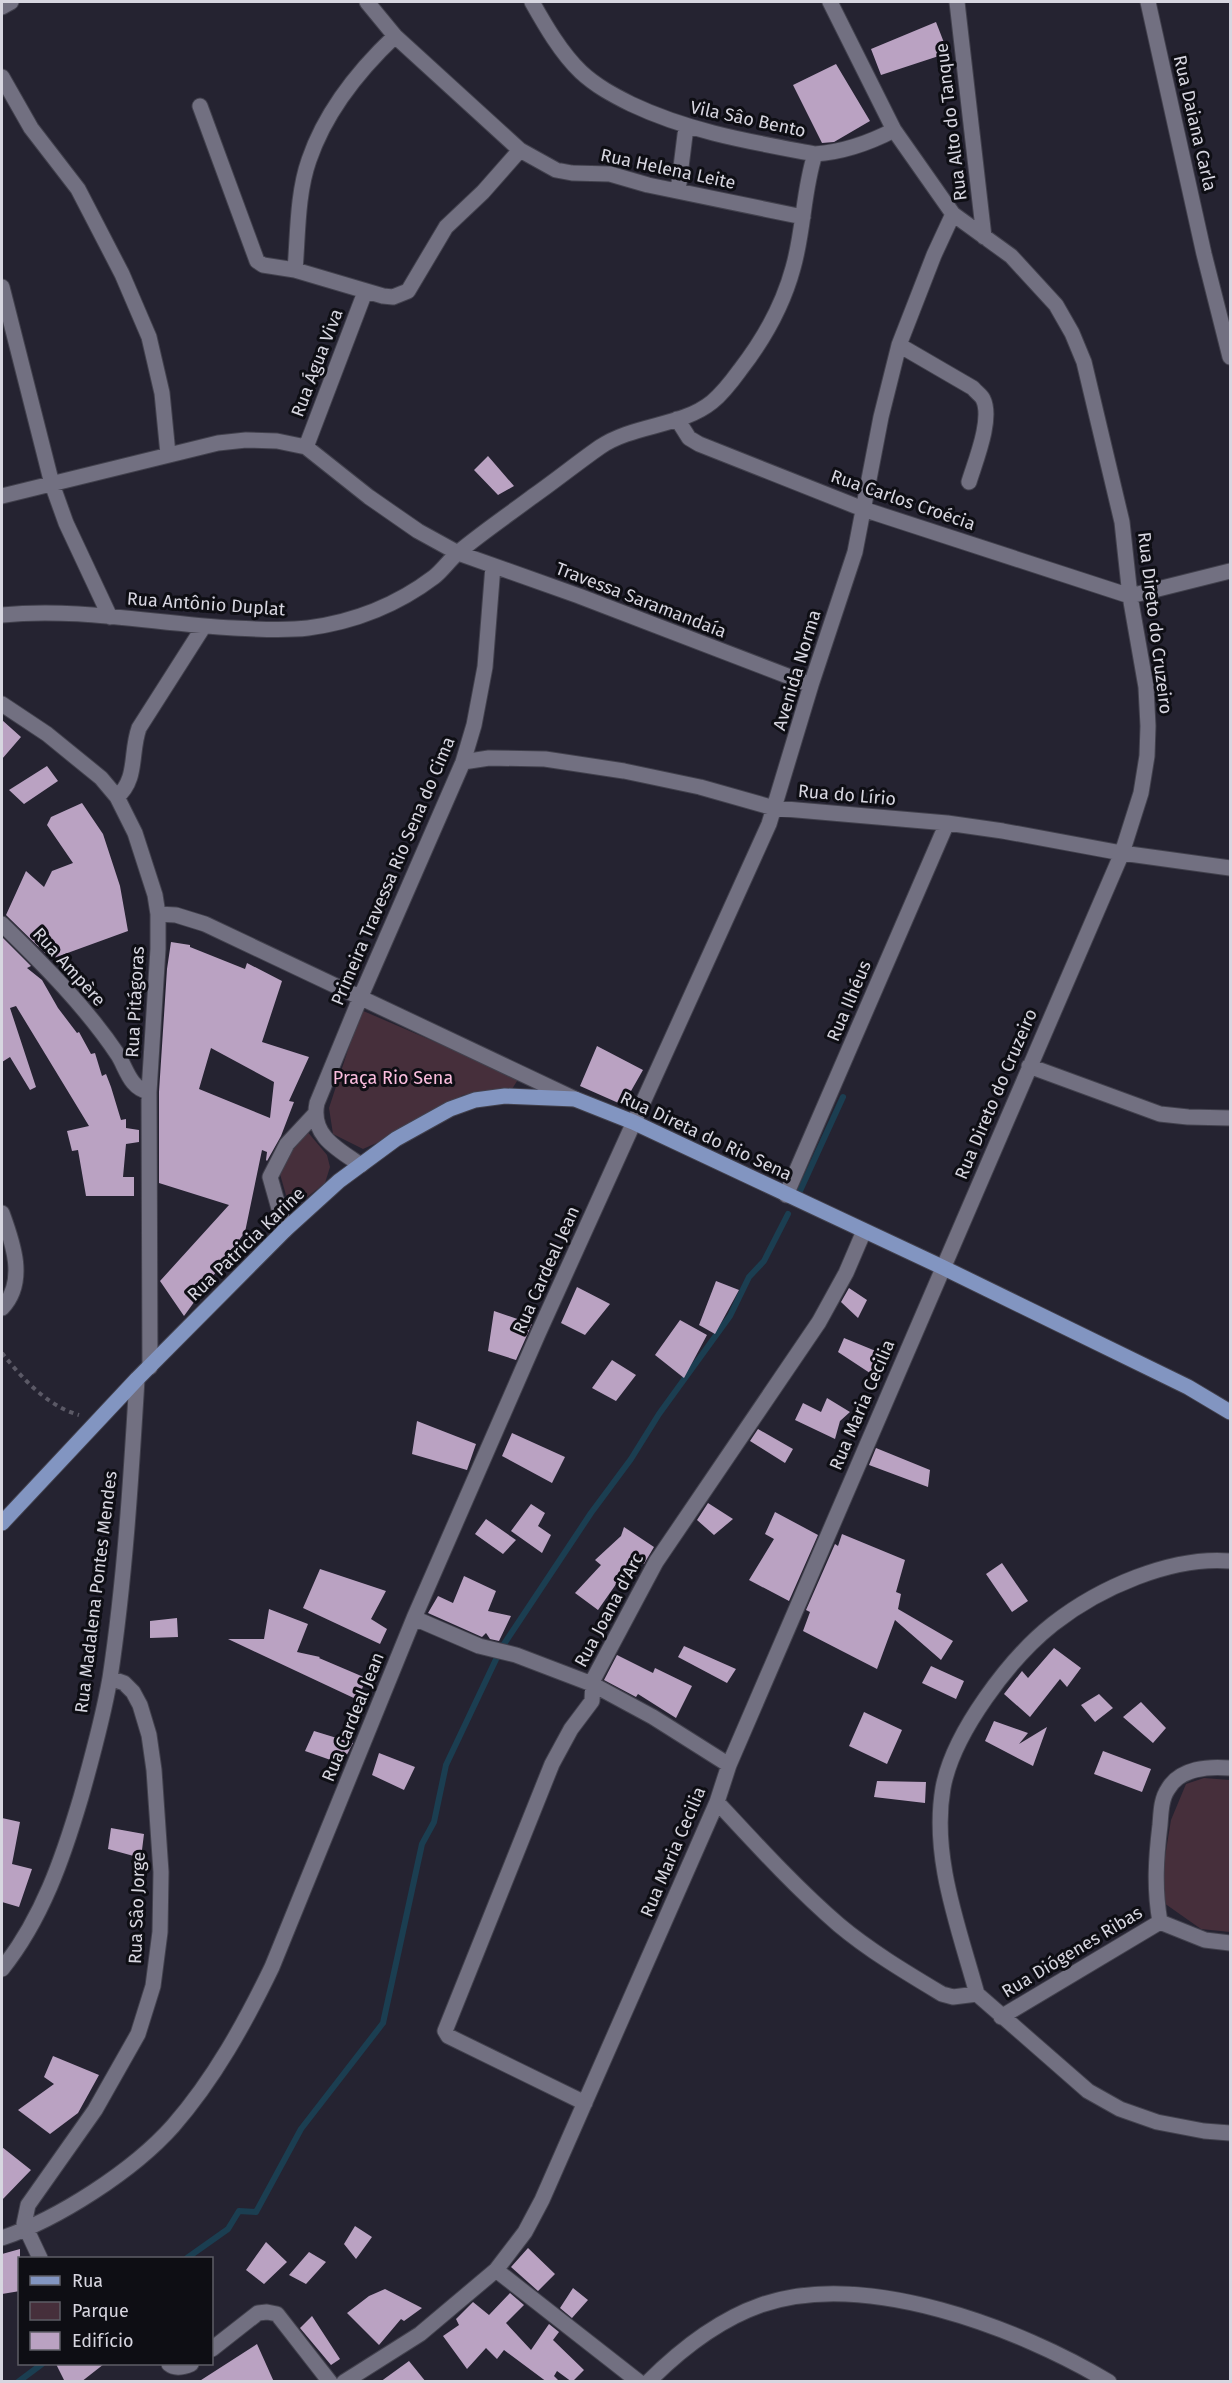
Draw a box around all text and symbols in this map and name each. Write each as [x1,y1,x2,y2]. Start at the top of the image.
street label: Rua Alto do Tanque [930,42,972,202]
street label: Rua Daiana Carla [1169,53,1221,193]
street label: Vila Sâo Bento [688,96,808,142]
street label: Rua Helena Leite [598,144,738,194]
street label: Rua Água Viva [285,306,348,420]
street label: Rua Carlos Croécia [828,465,978,535]
street label: Rua Direto do Cruzeiro [1133,531,1177,715]
street label: Travessa Saramandaía [553,557,729,643]
street label: Rua Antônio Duplat [126,587,286,621]
street label: Avenida Norma [768,607,826,733]
street label: Primeira Travessa Rio Sena do Cima [326,733,460,1009]
street label: Rua do Lírio [797,780,897,810]
street label: Rua Ampère [28,923,110,1011]
street label: Rua Pitágoras [121,946,149,1058]
street label: Rua Ilhéus [822,957,876,1045]
street label: Rua Direto do Cruzeiro [950,1005,1042,1183]
park label: Praça Rio Sena [333,1067,453,1089]
street label: Rua Direta do Rio Sena [617,1087,795,1185]
street label: Rua Patricia Karine [183,1182,309,1306]
street label: Rua Cardeal Jean [508,1203,584,1337]
street label: Rua Maria Cecilia [825,1336,899,1474]
street label: Rua Madalena Pontes Mendes [70,1470,122,1714]
street label: Rua Joana d'Arc [570,1549,649,1671]
street label: Rua Cardeal Jean [317,1649,389,1785]
street label: Rua Maria Cecilia [636,1783,710,1921]
street label: Rua Sâo Jorge [124,1851,150,1965]
street label: Rua Diógenes Ribas [998,1901,1146,2003]
legend [18,2257,213,2365]
text: Rua [72,2270,103,2292]
text: Parque [72,2300,129,2322]
text: Edifício [72,2330,134,2352]

